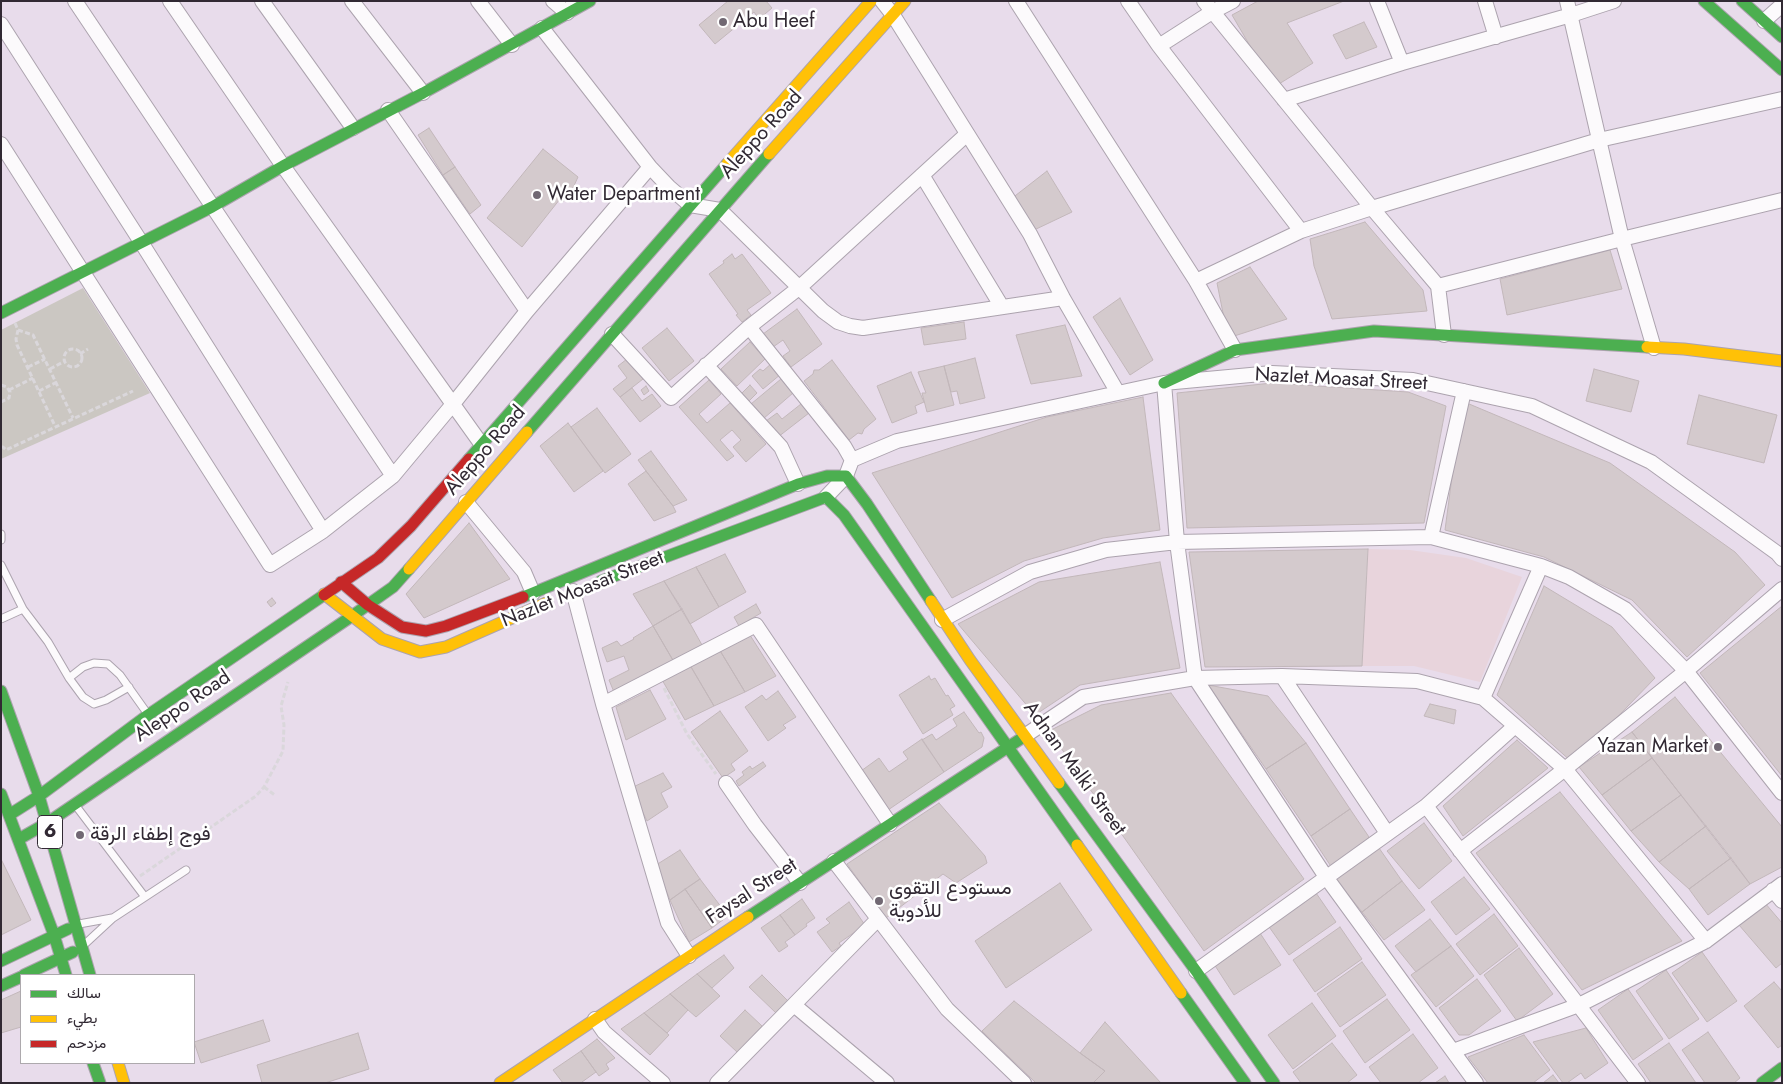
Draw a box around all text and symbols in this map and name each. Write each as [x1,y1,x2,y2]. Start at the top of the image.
place label: Abu Heef [733,10,815,34]
marker: Abu Heef [717,16,729,28]
street label: Aleppo Road [716,86,808,184]
place label: Water Department [547,183,700,207]
marker: Water Department [531,189,543,201]
street label: Nazlet Moasat Street [1254,363,1428,397]
street label: Aleppo Road [441,401,531,501]
street label: Nazlet Moasat Street [498,546,668,634]
street label: Aleppo Road [130,666,236,748]
street label: Adnan Malki Street [1017,697,1131,841]
place label: Yazan Market [1598,735,1708,759]
marker: Yazan Market [1712,741,1724,753]
road number: 6 [38,816,62,849]
place label: فوج إطفاء الرقة [90,823,211,847]
marker: فوج إطفاء الرقة [74,829,86,841]
street label: Faysal Street [702,854,802,930]
place label: مستودع التقوى للأدوية [889,877,1012,924]
marker: مستودع التقوى للأدوية [873,895,885,907]
legend [20,974,195,1064]
text: سالك [67,982,101,1004]
text: بطيء [67,1007,97,1029]
text: مزدحم [67,1032,106,1054]

